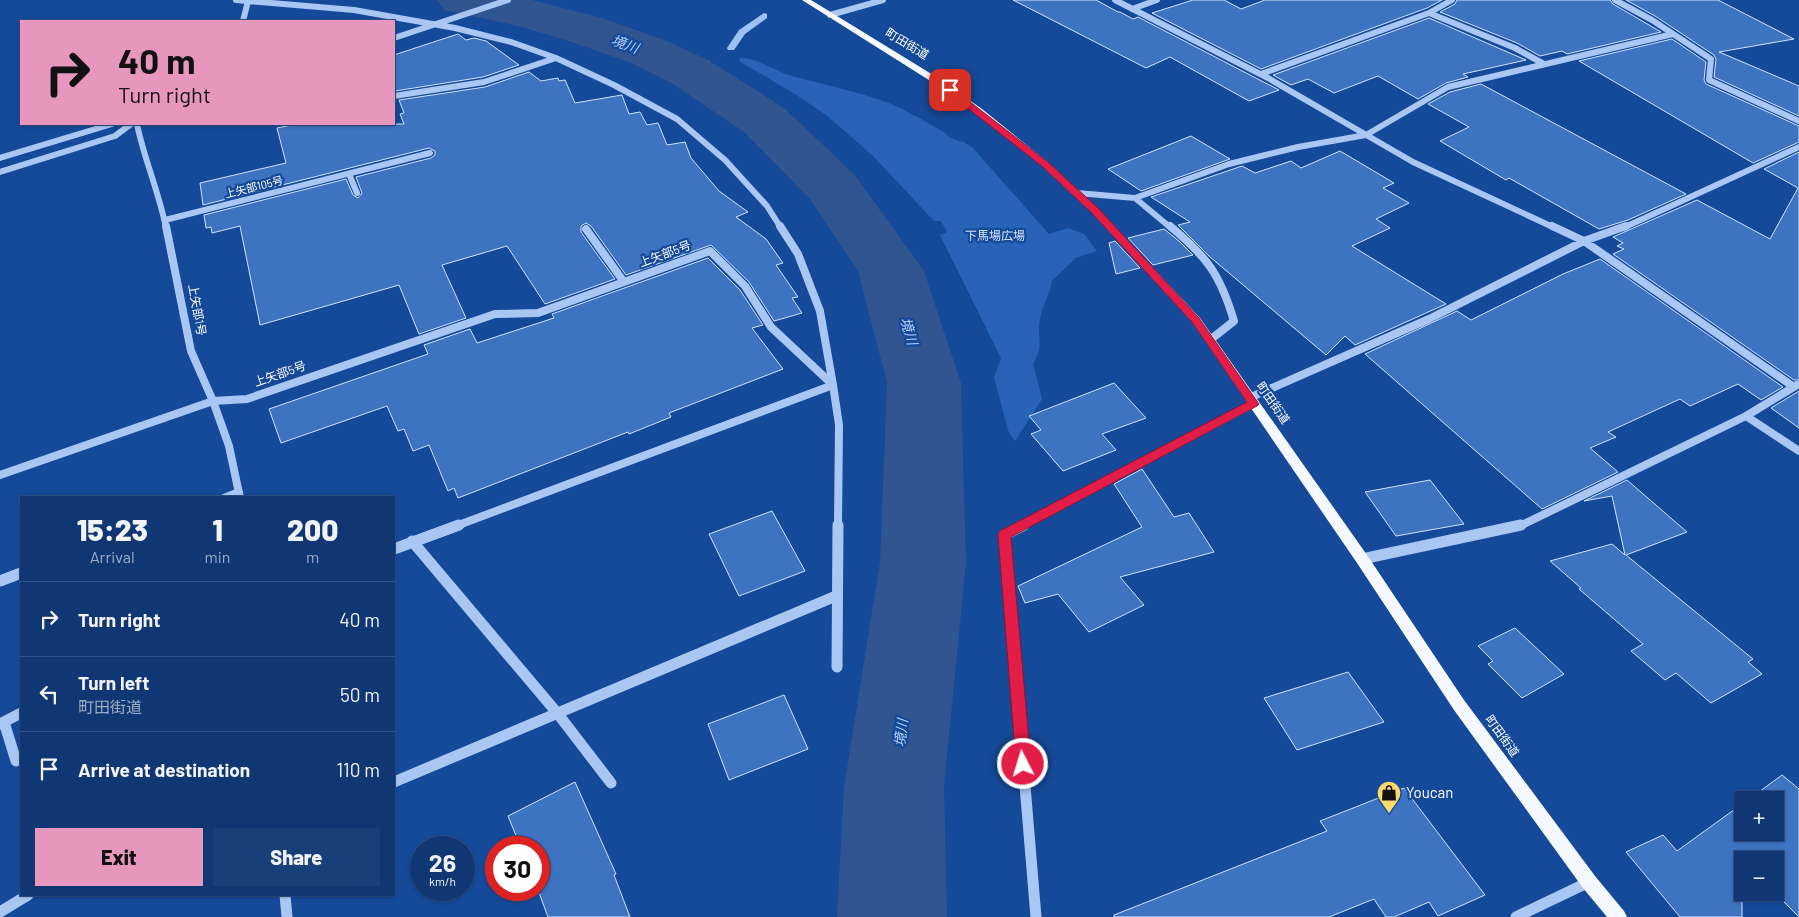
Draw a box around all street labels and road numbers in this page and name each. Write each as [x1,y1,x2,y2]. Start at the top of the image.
street label: 町田街道 [883,25,932,62]
street label: 上矢部105号 [223,173,284,200]
street label: 上矢部5号 [637,237,693,269]
street label: 上矢部1号 [187,283,209,337]
street label: 上矢部5号 [252,358,308,388]
street label: 町田街道 [1254,379,1293,426]
street label: 町田街道 [1483,712,1523,759]

